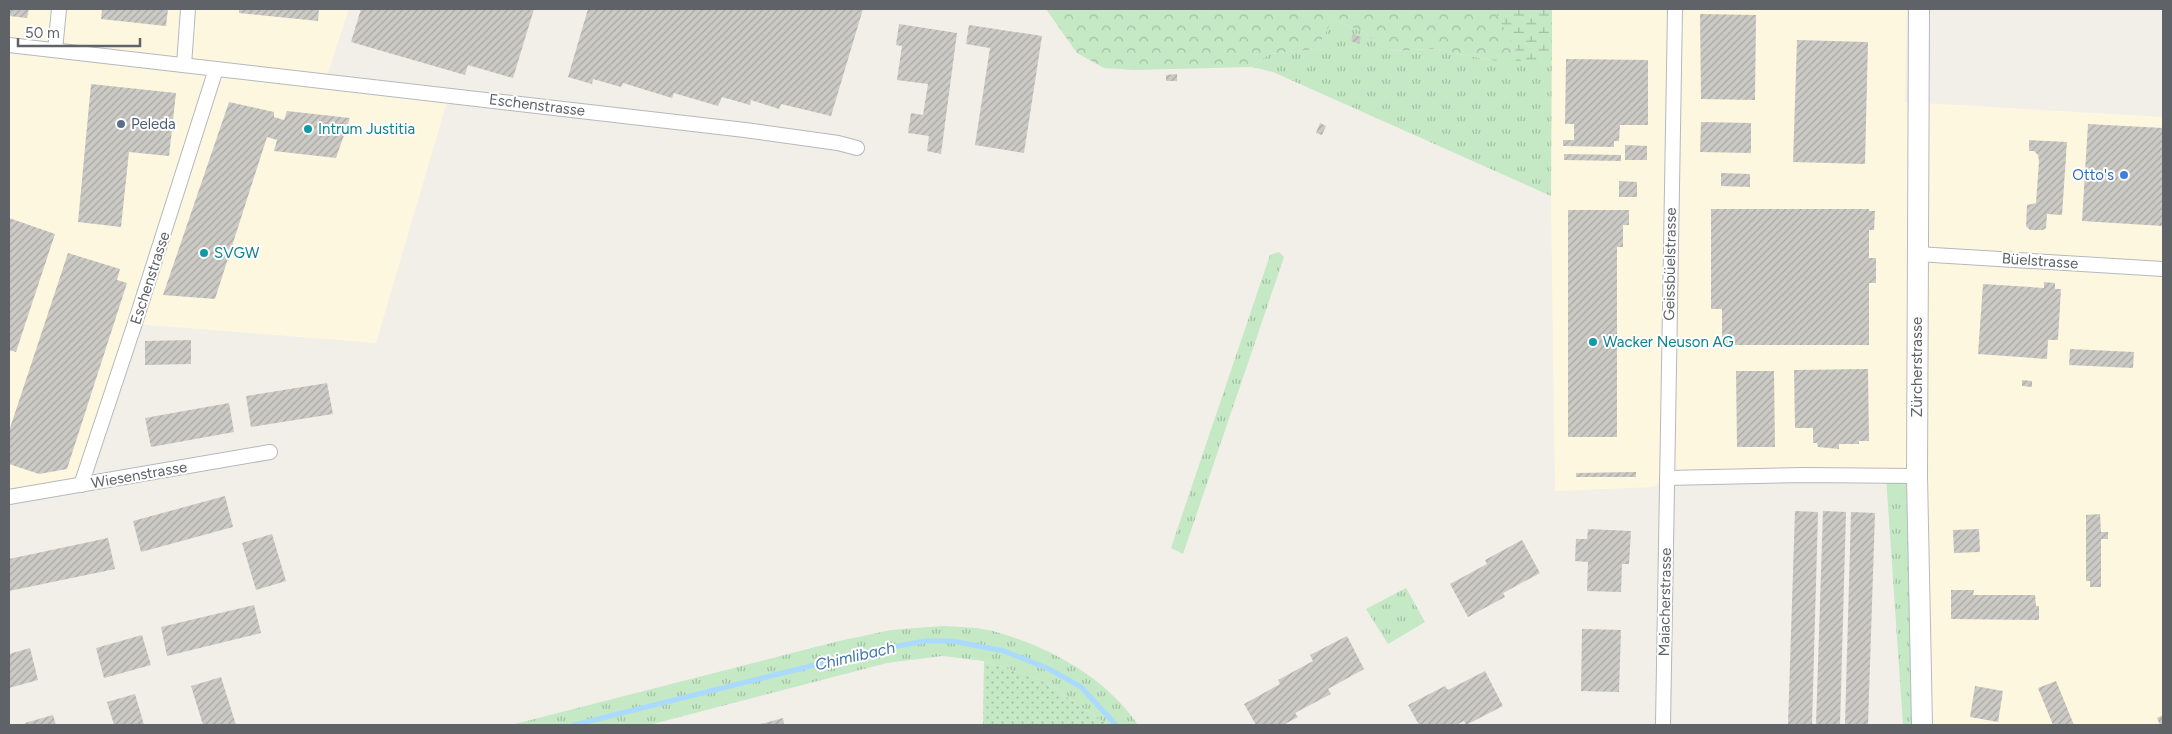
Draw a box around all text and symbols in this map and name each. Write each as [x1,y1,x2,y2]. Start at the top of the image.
scale bar [18,15,140,47]
text: 50 m [25,24,60,42]
street label: Eschenstrasse [488,90,586,120]
place label: Peleda [131,115,176,133]
marker: Peleda [115,118,127,130]
place label: Intrum Justitia [318,120,415,138]
marker: Intrum Justitia [302,123,314,135]
place label: Otto's [2072,166,2114,184]
marker: Otto's [2118,169,2130,181]
street label: Geissbüelstrasse [1660,207,1680,321]
street label: Eschenstrasse [127,229,173,327]
place label: SVGW [214,244,260,262]
marker: SVGW [198,247,210,259]
street label: Büelstrasse [2001,249,2079,273]
street label: Zürcherstrasse [1908,317,1926,417]
place label: Wacker Neuson AG [1603,333,1734,351]
marker: Wacker Neuson AG [1587,336,1599,348]
street label: Wiesenstrasse [90,458,188,492]
street label: Maiacherstrasse [1655,547,1675,657]
water label: Chimlibach [813,638,897,674]

